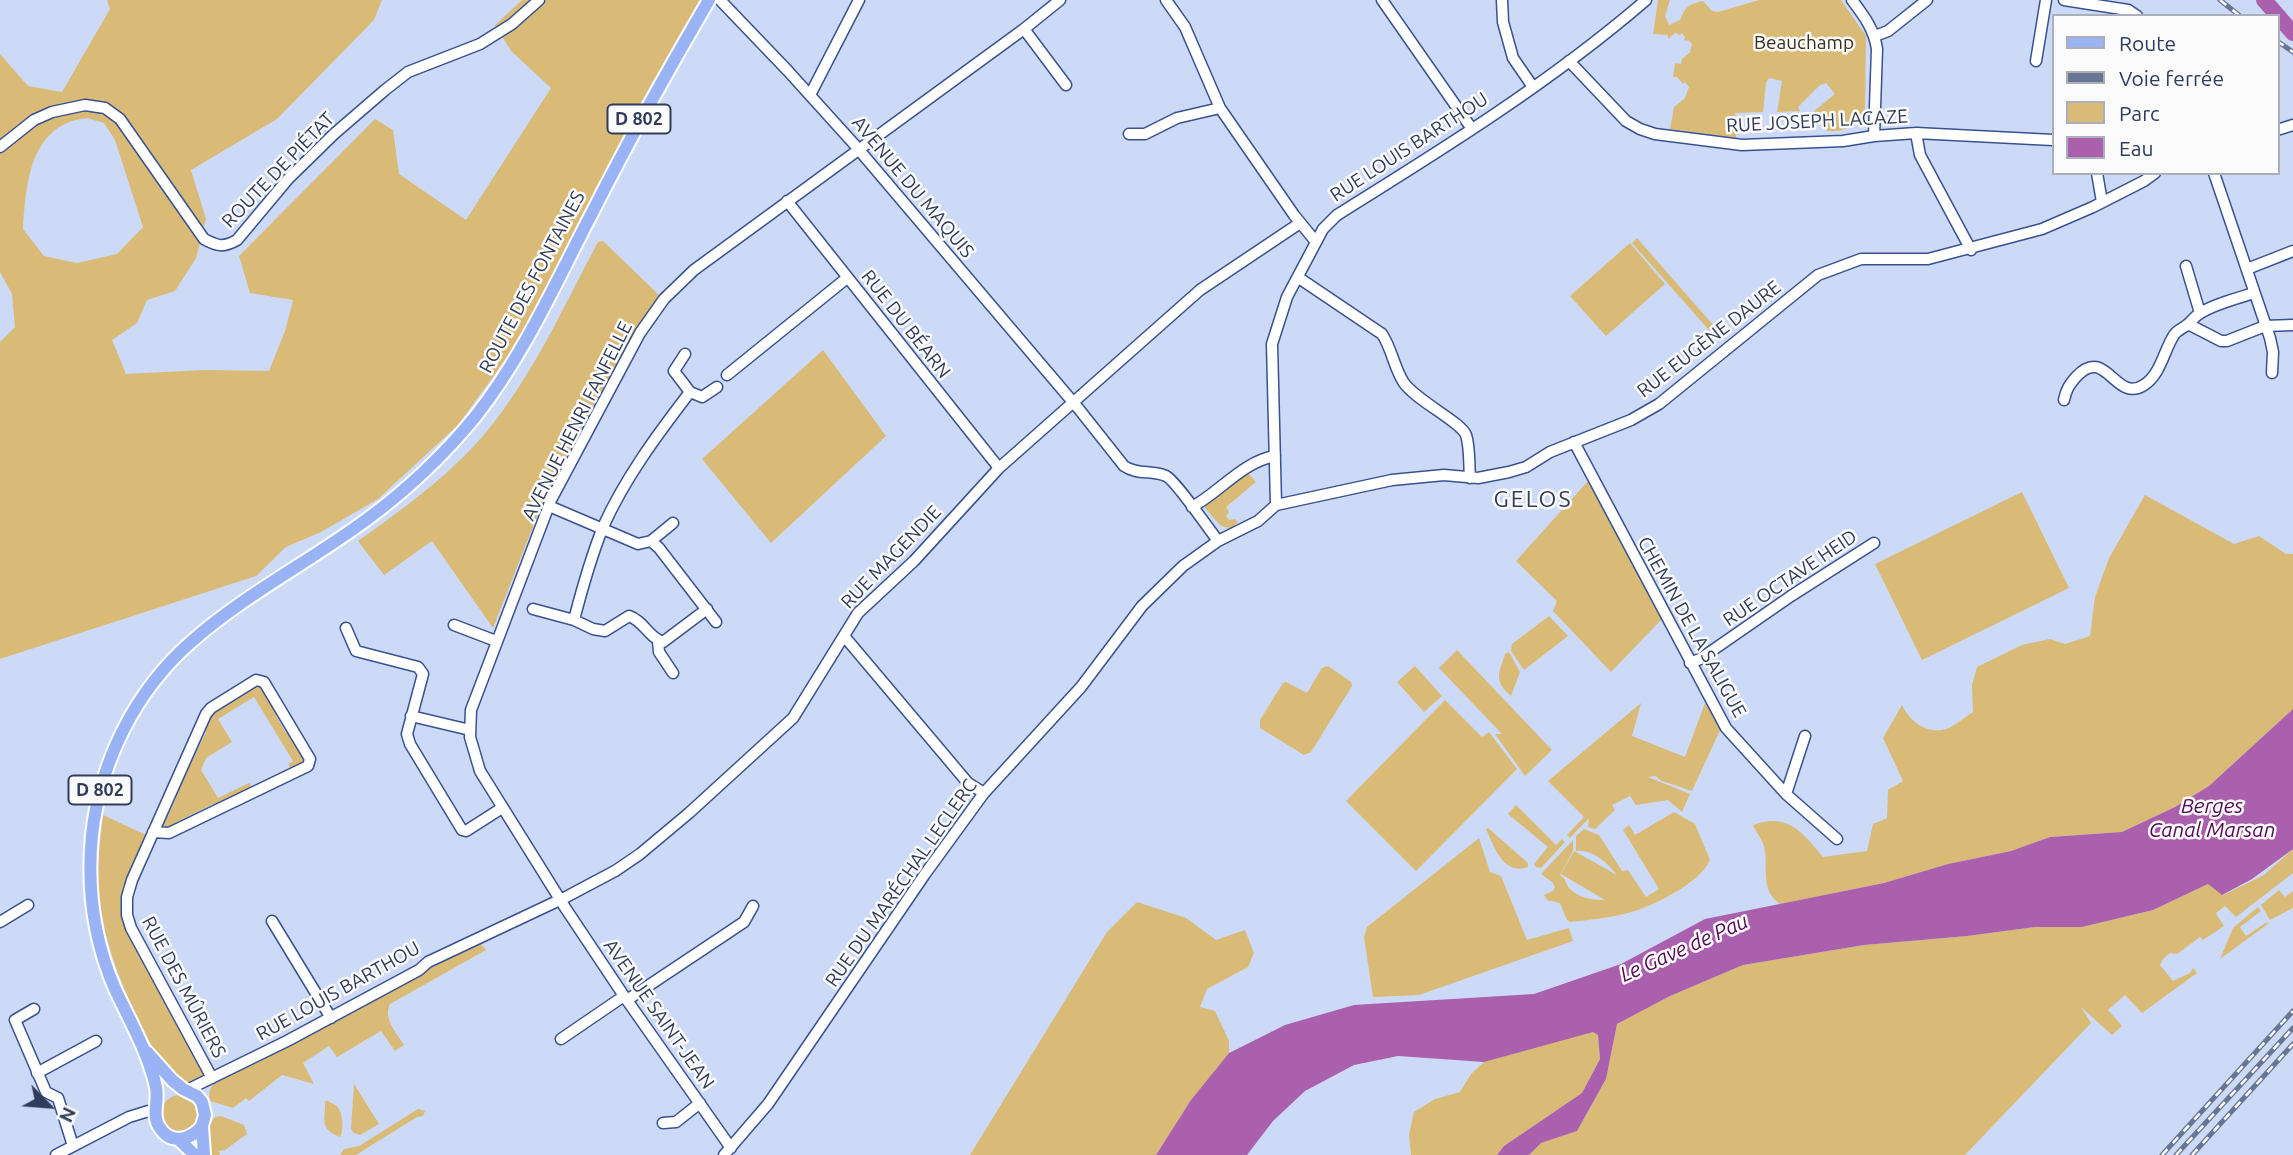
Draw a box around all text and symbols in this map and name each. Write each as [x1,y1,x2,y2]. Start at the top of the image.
legend [2052,14,2279,175]
text: Route [2119,31,2176,55]
park label: Beauchamp [1754,32,1854,54]
text: Voie ferrée [2119,66,2224,90]
street label: RUE LOUIS BARTHOU [1326,87,1492,207]
text: Parc [2119,101,2160,125]
road number: D 802 [608,104,670,134]
street label: RUE JOSEPH LACAZE [1726,105,1908,137]
street label: ROUTE DE PIÉTAT [217,107,339,233]
street label: AVENUE DU MAQUIS [847,112,979,262]
text: Eau [2119,136,2154,160]
street label: ROUTE DES FONTAINES [474,187,590,377]
street label: RUE DU BÉARN [857,265,955,383]
street label: RUE EUGÈNE DAURE [1633,276,1785,402]
street label: AVENUE HENRI FANFELLE [517,318,637,524]
district label: GELOS [1494,485,1572,513]
street label: RUE MAGENDIE [836,501,946,613]
street label: RUE OCTAVE HEID [1719,525,1861,631]
street label: CHEMIN DE LA SALIGUE [1633,533,1751,721]
street label: RUE DU MARÉCHAL LECLERC [820,775,982,991]
road number: D 802 [68,776,132,804]
water label: Berges Canal Marsan [2149,793,2275,843]
water label: Le Gave de Pau [1616,909,1752,987]
street label: RUE DES MÛRIERS [137,912,231,1062]
street label: AVENUE SAINT-JEAN [599,935,719,1093]
street label: RUE LOUIS BARTHOU [252,937,424,1045]
north arrow [14,1071,84,1141]
text: N [55,1104,81,1126]

